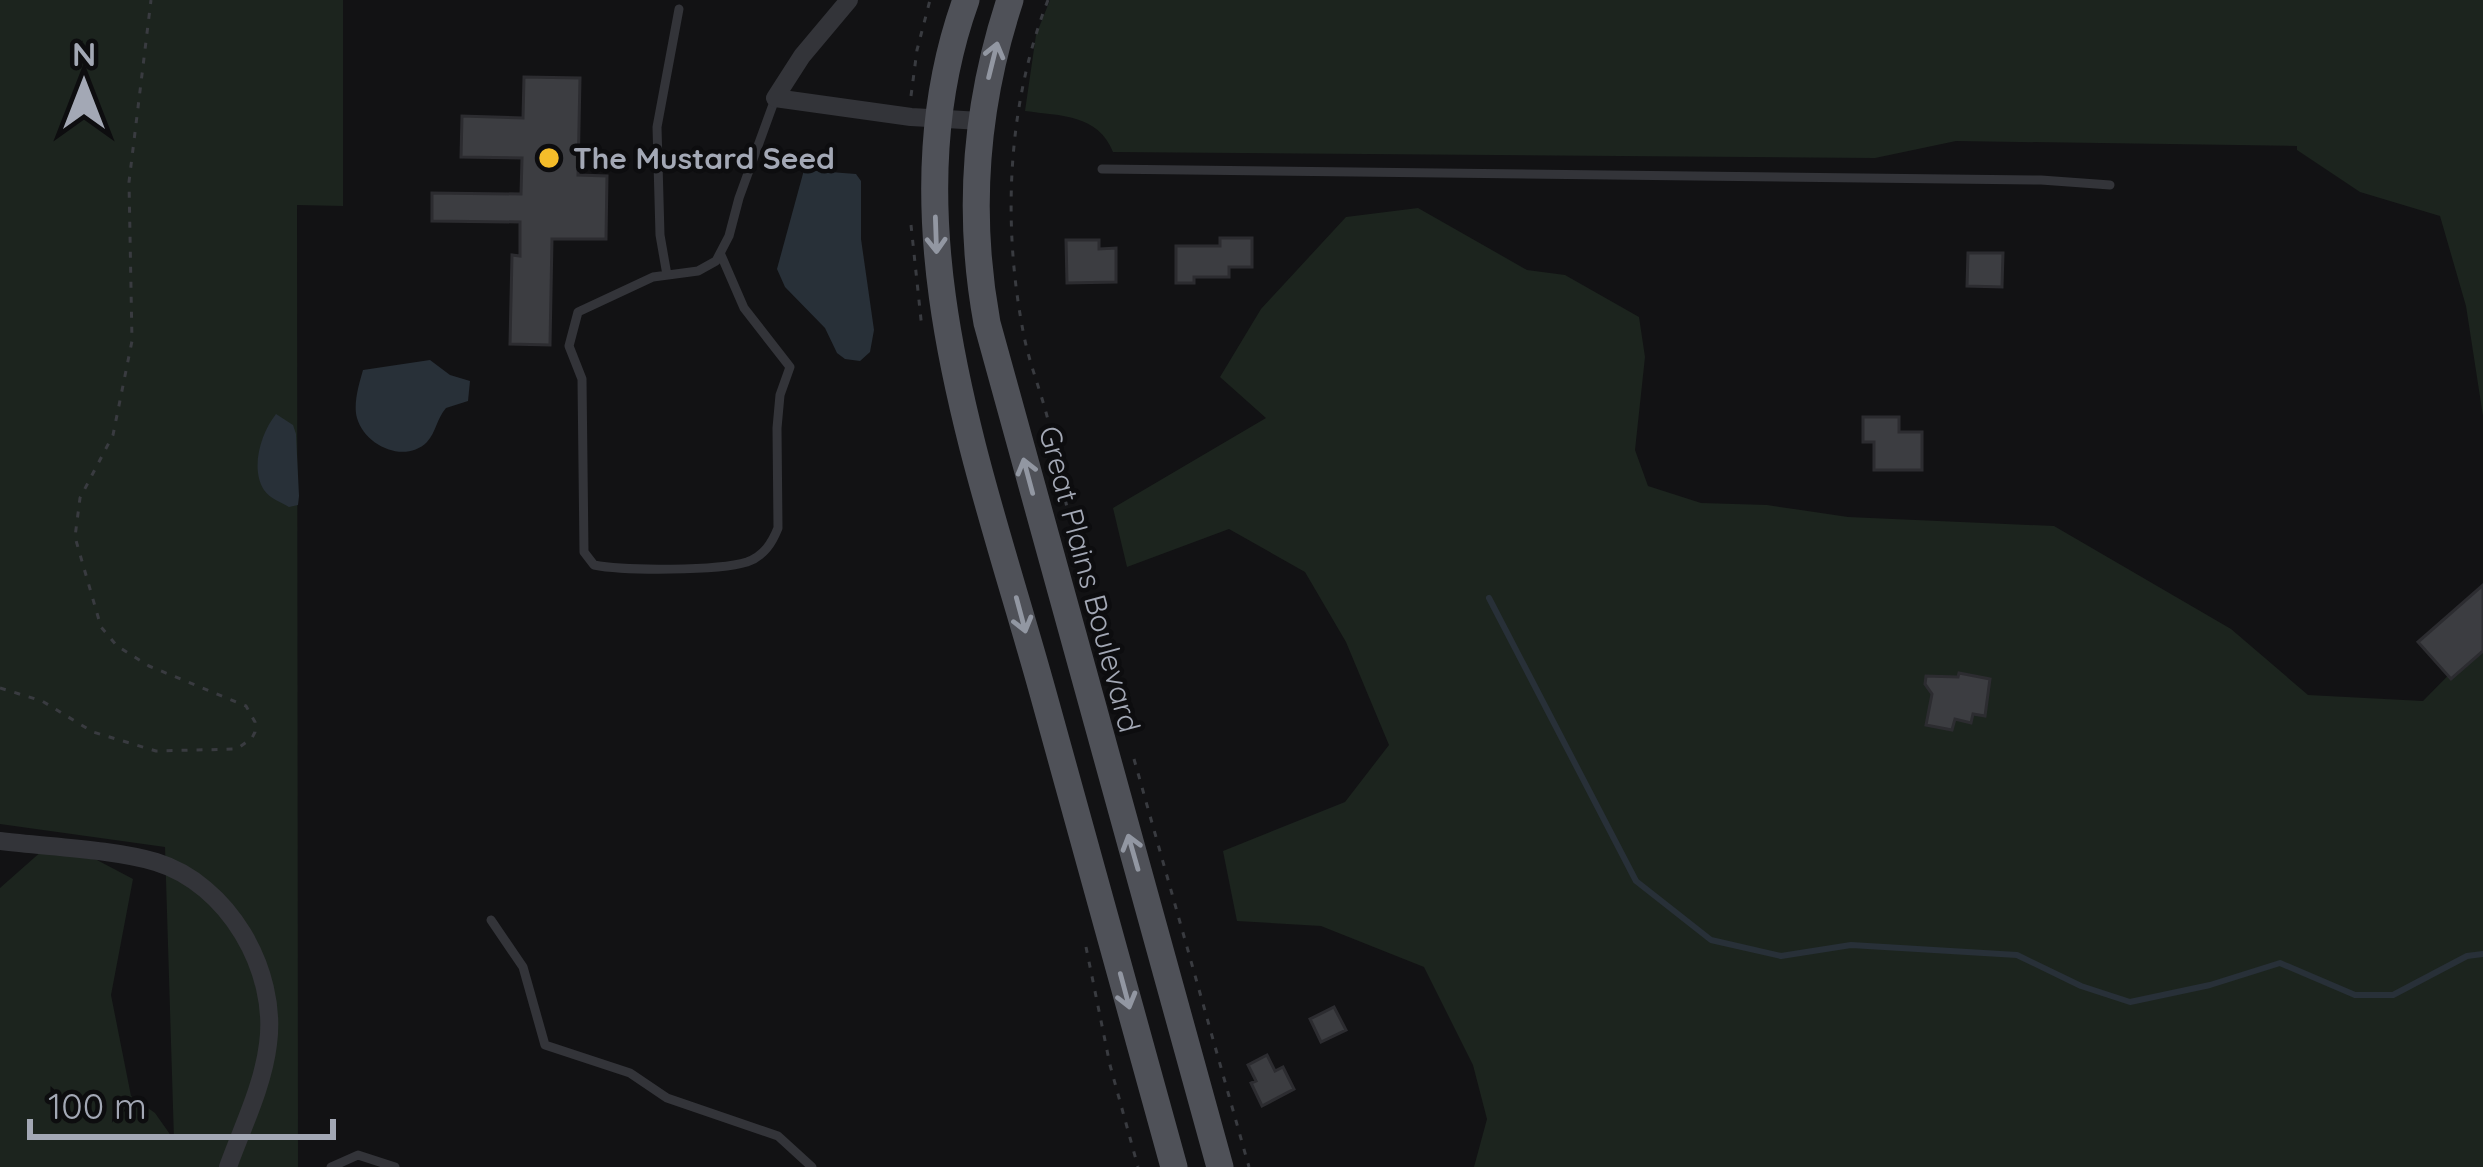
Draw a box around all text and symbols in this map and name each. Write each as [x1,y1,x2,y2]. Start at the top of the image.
north arrow [24,24,144,144]
text: N [72,33,96,74]
one-way arrow [983,42,1005,80]
place label: The Mustard Seed [573,139,835,177]
marker: The Mustard Seed [536,145,562,171]
one-way arrow [925,215,948,254]
street label: Great Plains Boulevard [1031,422,1149,736]
one-way arrow [1015,458,1037,496]
one-way arrow [1012,595,1034,633]
one-way arrow [1121,834,1143,872]
one-way arrow [1115,971,1137,1009]
scale bar [30,1065,333,1139]
text: 100 m [48,1083,147,1128]

